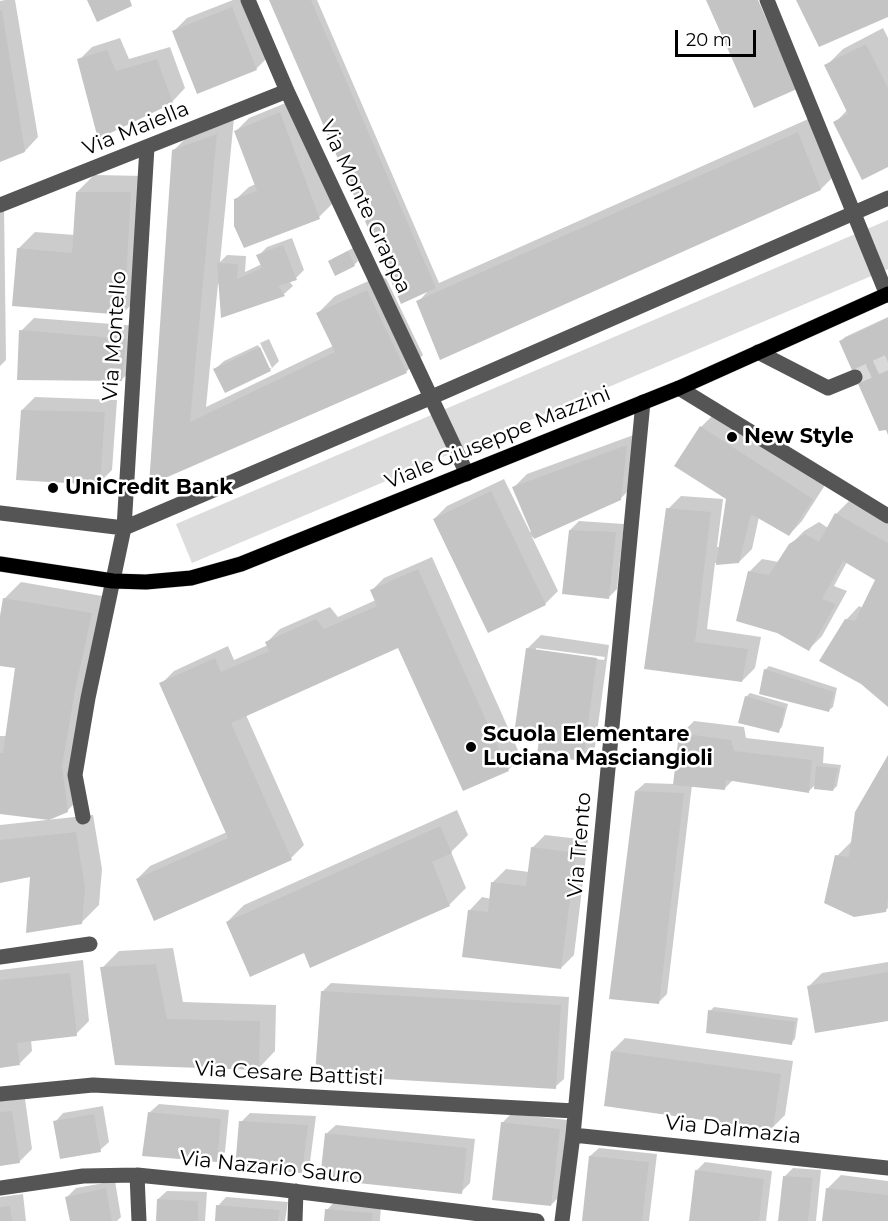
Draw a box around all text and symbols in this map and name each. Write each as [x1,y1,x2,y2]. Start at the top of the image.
scale bar [678,18,759,56]
text: 20 m [686,29,732,51]
street label: Via Maiella [79,96,193,162]
street label: Via Monte Grappa [314,116,416,298]
street label: Via Montello [98,270,132,402]
street label: Viale Giuseppe Mazzini [381,381,615,495]
place label: New Style [744,424,854,450]
marker: New Style [725,430,739,444]
place label: UniCredit Bank [65,475,233,501]
marker: UniCredit Bank [46,481,60,495]
place label: Scuola Elementare Luciana Masciangioli [483,722,713,772]
marker: Scuola Elementare Luciana Masciangioli [464,740,478,754]
street label: Via Trento [563,791,597,899]
street label: Via Cesare Battisti [194,1056,384,1092]
street label: Via Dalmazia [664,1110,802,1150]
street label: Via Nazario Sauro [178,1146,364,1190]

